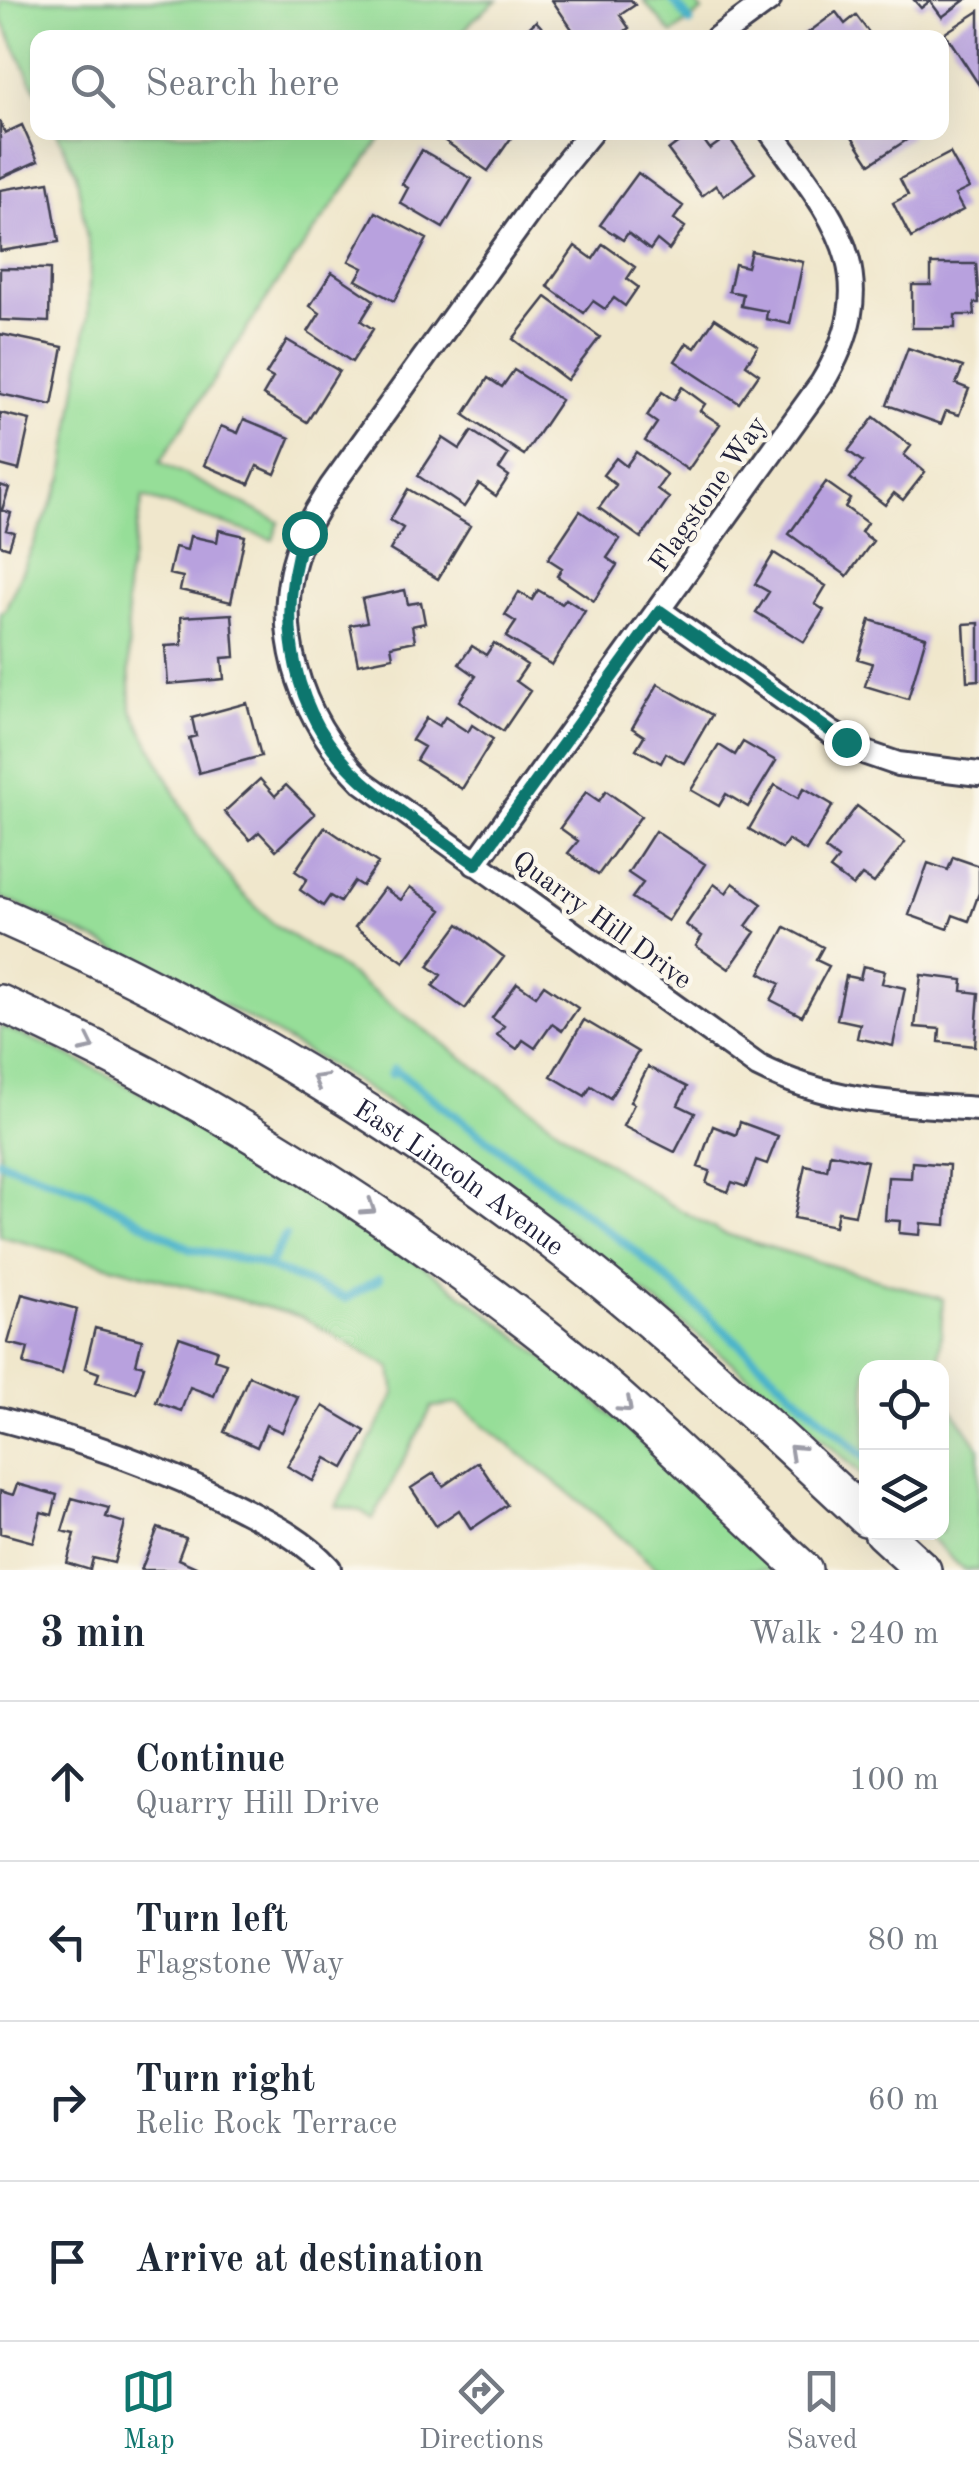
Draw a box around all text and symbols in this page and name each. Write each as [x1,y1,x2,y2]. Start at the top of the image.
search box [30,30,949,140]
icon: search [65,58,120,113]
text: Search here [145,66,340,104]
street label: Flagstone Way [646,412,774,578]
route start [282,511,328,557]
route end [824,720,870,766]
street label: Quarry Hill Drive [506,847,696,996]
one-way arrow [78,1032,96,1052]
one-way arrow [312,1073,330,1092]
street label: East Lincoln Avenue [348,1096,568,1262]
one-way arrow [358,1195,376,1214]
map controls [859,1360,949,1540]
button: locate [859,1360,949,1450]
one-way arrow [614,1394,633,1412]
one-way arrow [788,1445,807,1463]
button: layers [859,1450,949,1540]
text: 3 min [40,1614,146,1656]
text: Walk · 240 m [749,1619,939,1651]
text: Continue [135,1742,285,1780]
icon: ahead [40,1754,95,1809]
text: 100 m [849,1765,939,1797]
text: Quarry Hill Drive [135,1789,379,1821]
text: Turn left [135,1902,288,1940]
icon: left [40,1914,95,1969]
text: 80 m [868,1925,939,1957]
text: Flagstone Way [135,1949,344,1981]
text: Turn right [135,2062,315,2100]
icon: right [40,2074,95,2129]
text: 60 m [868,2085,939,2117]
text: Relic Rock Terrace [135,2109,397,2141]
icon: arrive [40,2234,95,2289]
text: Arrive at destination [135,2242,484,2280]
tab: Map [121,2364,176,2459]
tab: Directions [419,2364,544,2459]
tab: Saved [786,2364,858,2459]

